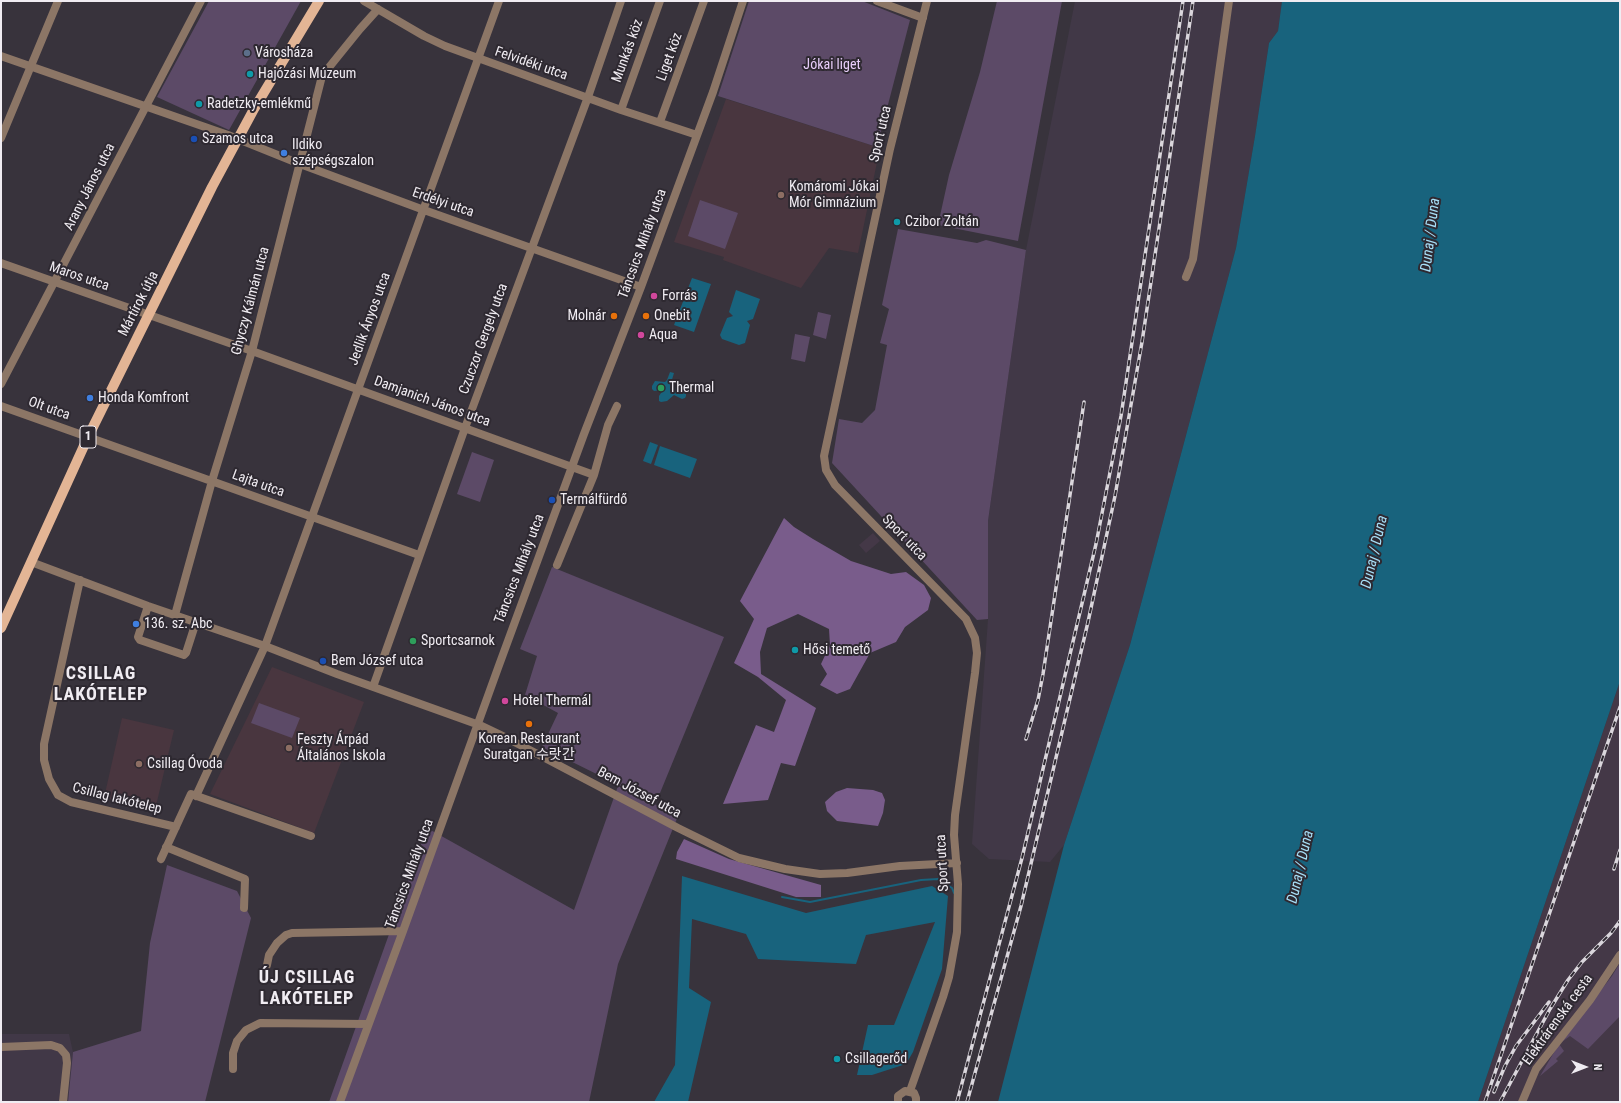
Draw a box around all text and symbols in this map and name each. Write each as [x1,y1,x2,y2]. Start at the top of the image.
street label: Munkás köz [609,17,647,85]
street label: Liget köz [654,31,686,83]
street label: Felvidéki utca [492,44,570,84]
place label: Városháza [255,45,313,61]
marker: Városháza [242,48,252,58]
park label: Jókai liget [803,57,861,73]
place label: Hajózási Múzeum [258,66,356,82]
marker: Hajózási Múzeum [245,69,255,79]
place label: Radetzky-emlékmű [207,96,311,112]
marker: Radetzky-emlékmű [194,99,204,109]
street label: Sport utca [866,104,896,164]
place label: Szamos utca [202,131,273,147]
marker: Szamos utca [189,134,199,144]
place label: Ildiko szépségszalon [292,137,374,170]
street label: Arany János utca [61,141,119,233]
marker: Ildiko szépségszalon [279,148,289,158]
place label: Komáromi Jókai Mór Gimnázium [789,179,879,212]
street label: Erdélyi utca [410,185,476,221]
street label: Táncsics Mihály utca [615,187,671,301]
marker: Komáromi Jókai Mór Gimnázium [776,190,786,200]
water label: Dunaj / Duna [1418,197,1444,273]
place label: Czibor Zoltán [905,214,979,230]
marker: Czibor Zoltán [892,217,902,227]
street label: Ghyczy Kálmán utca [228,245,274,357]
street label: Maros utca [47,259,111,295]
street label: Mártírok útja [115,269,163,339]
street label: Jedlik Ányos utca [345,270,395,368]
street label: Czuczor Gergely utca [456,281,512,397]
place label: Forrás [662,288,697,304]
marker: Forrás [649,291,659,301]
place label: Molnár [567,308,606,324]
place label: Onebit [654,308,690,324]
marker: Molnár [609,311,619,321]
marker: Onebit [641,311,651,321]
place label: Aqua [649,327,678,343]
marker: Aqua [636,330,646,340]
street label: Damjanich János utca [372,373,492,431]
place label: Thermal [669,380,714,396]
marker: Thermal [656,383,666,393]
place label: Honda Komfront [98,390,189,406]
marker: Honda Komfront [85,393,95,403]
street label: Olt utca [26,394,72,424]
road number: 1 [80,426,96,448]
street label: Lajta utca [229,467,287,501]
place label: Termálfürdő [560,492,627,508]
marker: Termálfürdő [547,495,557,505]
street label: Táncsics Mihály utca [491,512,549,626]
street label: Sport utca [878,512,930,564]
water label: Dunaj / Duna [1358,514,1392,590]
place label: 136. sz. Abc [144,616,213,632]
marker: 136. sz. Abc [131,619,141,629]
place label: Sportcsarnok [421,633,495,649]
marker: Sportcsarnok [408,636,418,646]
place label: Hősi temető [803,642,870,658]
marker: Hősi temető [790,645,800,655]
place label: Bem József utca [331,653,423,669]
marker: Bem József utca [318,656,328,666]
district label: CSILLAG LAKÓTELEP [54,663,148,706]
place label: Hotel Thermál [513,693,591,709]
marker: Hotel Thermál [500,696,510,706]
marker: Korean Restaurant Suratgan 수랏간 [524,719,534,729]
place label: Korean Restaurant Suratgan 수랏간 [478,731,580,764]
place label: Feszty Árpád Általános Iskola [297,732,386,764]
marker: Feszty Árpád Általános Iskola [284,743,294,753]
place label: Csillag Óvoda [147,756,223,772]
marker: Csillag Óvoda [134,759,144,769]
street label: Bem József utca [594,764,684,822]
street label: Csillag lakótelep [71,780,163,818]
street label: Táncsics Mihály utca [382,817,438,931]
water label: Dunaj / Duna [1284,829,1318,905]
street label: Sport utca [933,834,953,892]
district label: ÚJ CSILLAG LAKÓTELEP [259,967,355,1010]
street label: Elektrárenská cesta [1519,971,1597,1069]
north arrow [1565,1047,1605,1087]
place label: Csillagerőd [845,1051,907,1067]
marker: Csillagerőd [832,1054,842,1064]
text: N [1591,1064,1604,1070]

